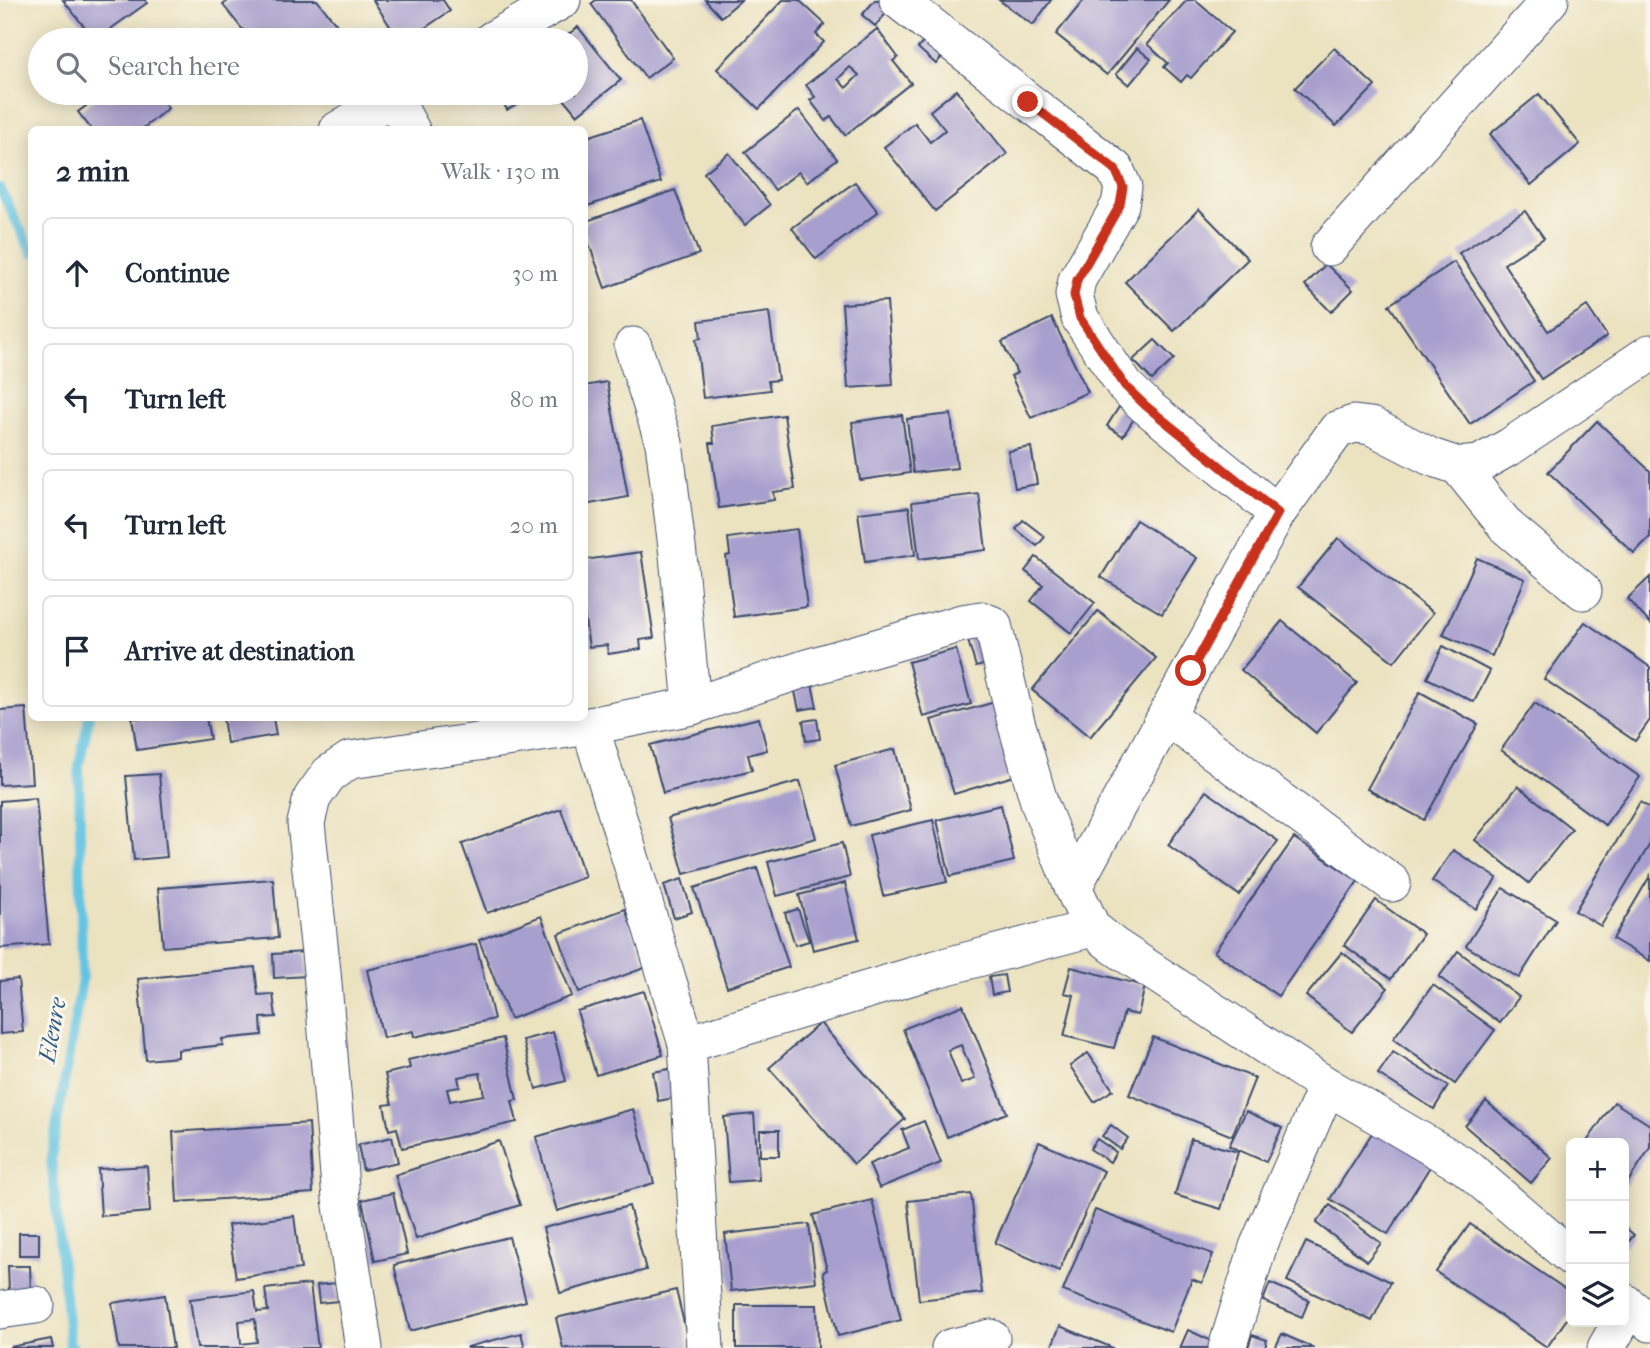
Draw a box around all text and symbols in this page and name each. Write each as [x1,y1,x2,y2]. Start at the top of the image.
search box [28,28,588,105]
icon: search [52,48,90,86]
text: Search here [108,51,240,82]
route end [1012,86,1043,117]
text: 2 min [56,154,129,189]
text: Walk · 130 m [441,158,560,185]
icon: ahead [58,254,96,292]
text: Continue [125,258,230,289]
text: 30 m [512,260,558,287]
icon: left [58,380,96,418]
text: Turn left [125,384,226,415]
text: 80 m [510,386,558,413]
icon: left [58,506,96,544]
text: Turn left [125,510,226,541]
text: 20 m [509,512,558,539]
icon: arrive [58,632,96,670]
text: Arrive at destination [125,636,355,667]
route start [1175,655,1206,686]
water label: Elenre [32,994,72,1067]
map controls [1566,1138,1629,1327]
button: + [1566,1138,1629,1201]
button: − [1566,1201,1629,1264]
button: layers [1566,1264,1629,1327]

